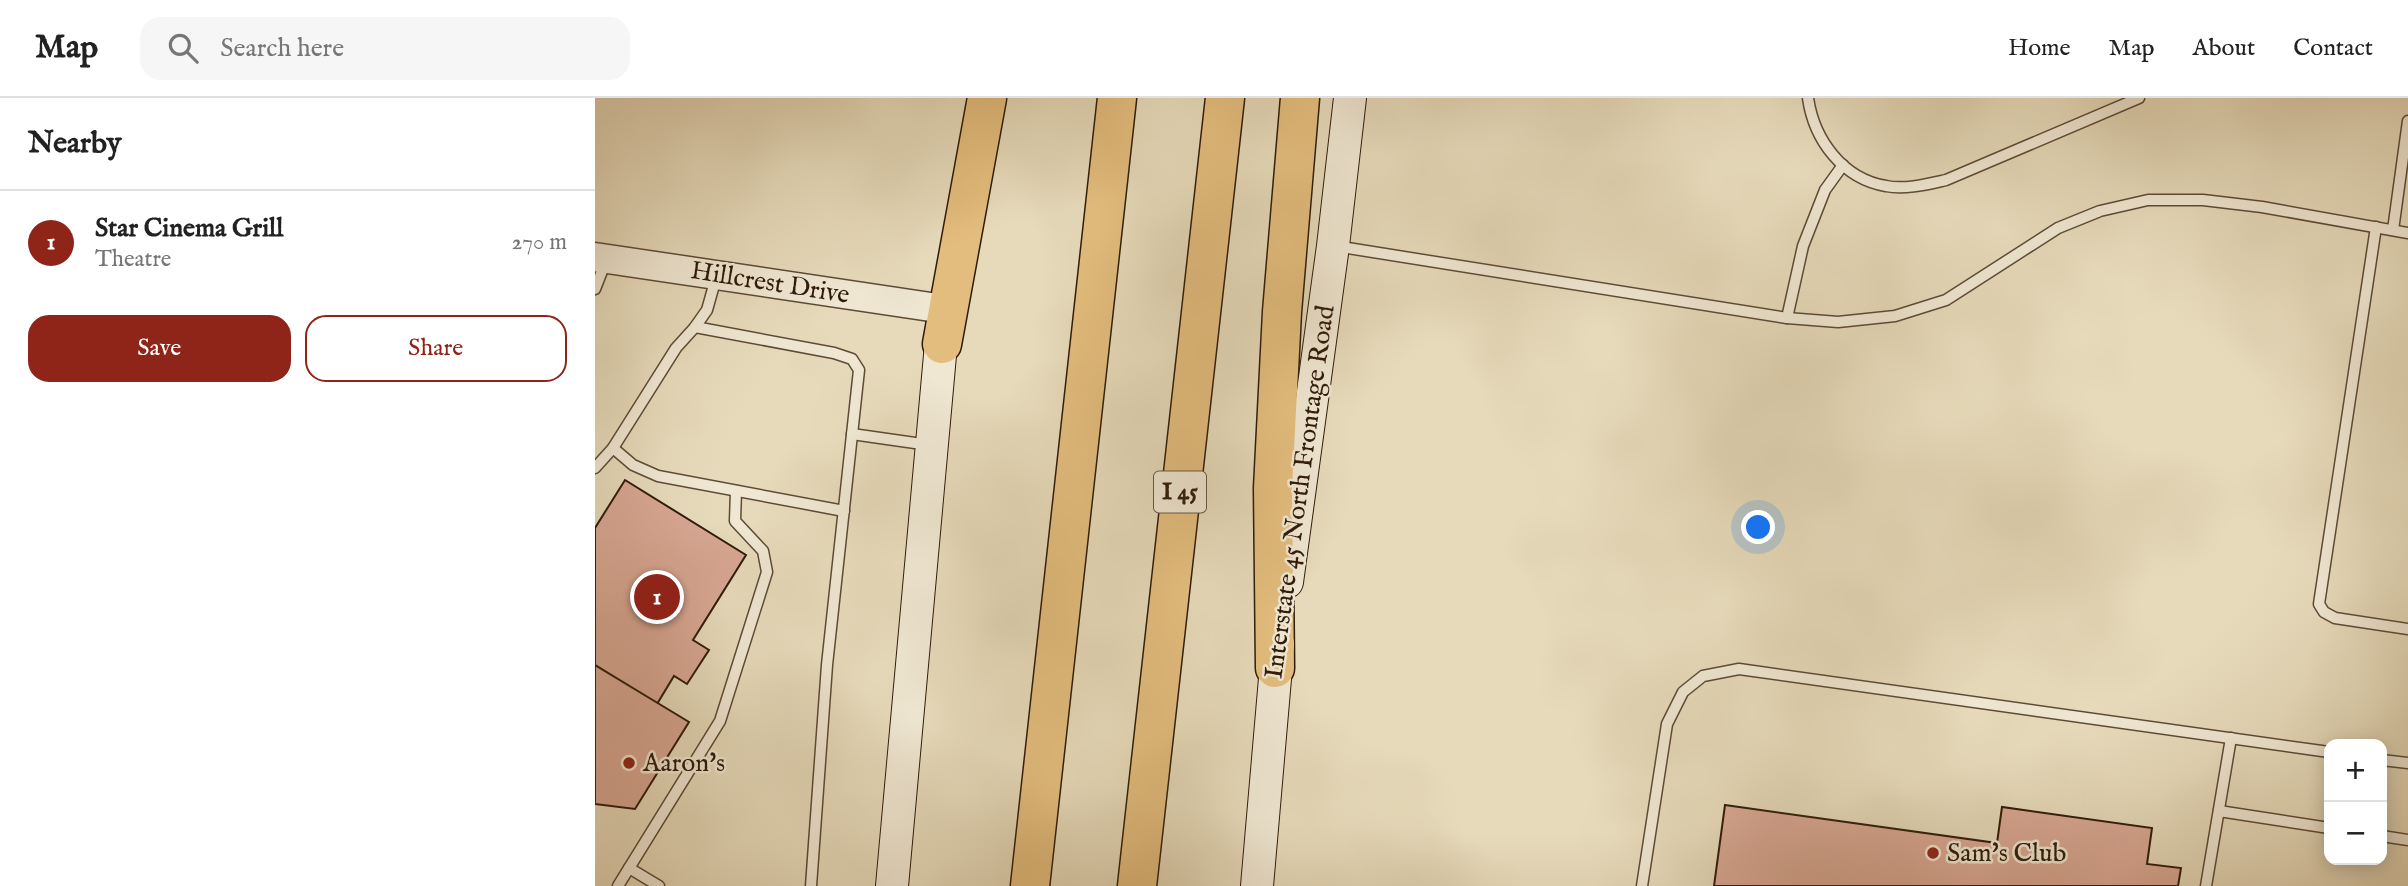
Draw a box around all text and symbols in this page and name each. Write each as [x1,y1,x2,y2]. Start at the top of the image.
search box [140,17,630,80]
text: Map [35,27,98,69]
icon: search [164,29,202,67]
text: Search here [220,32,344,65]
text: Home [2008,33,2071,64]
text: Map [2109,33,2155,64]
text: About [2193,33,2255,64]
text: Contact [2293,33,2373,64]
text: Nearby [28,125,121,163]
text: Star Cinema Grill [95,212,283,245]
text: 1 [47,228,55,257]
text: 270 m [512,228,567,257]
text: Theatre [95,245,171,274]
street label: Hillcrest Drive [688,254,852,312]
street label: Interstate 45 North Frontage Road [1257,303,1343,681]
button: Save [28,315,291,382]
button: Share [305,315,567,382]
road number: I 45 [1154,472,1206,512]
your location [1741,510,1775,544]
pin: 1 [634,571,680,623]
map controls [2324,739,2387,865]
button: + [2324,739,2387,802]
place label: Aaron's [642,747,725,780]
marker: Aaron's [621,755,637,771]
button: − [2324,802,2387,865]
place label: Sam's Club [1947,837,2066,870]
marker: Sam's Club [1925,845,1941,861]

